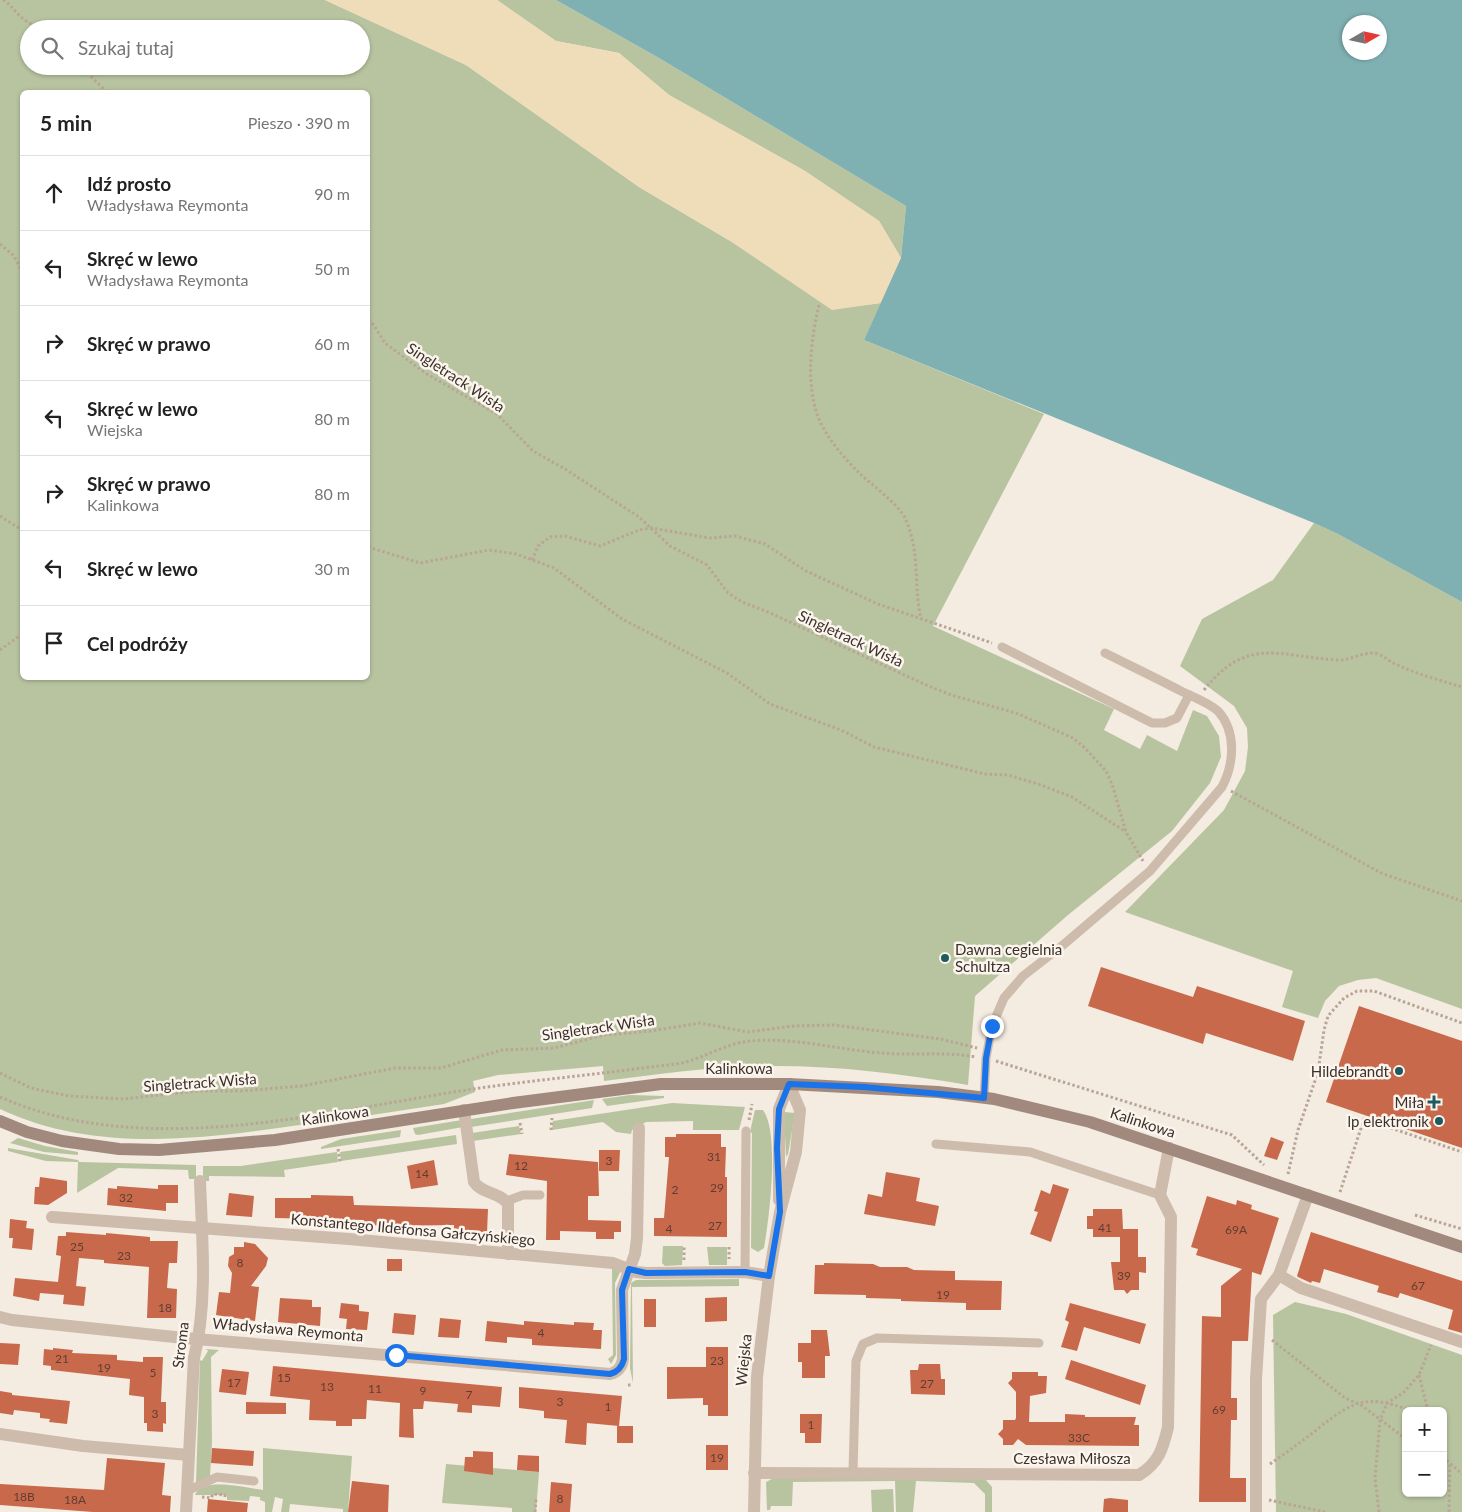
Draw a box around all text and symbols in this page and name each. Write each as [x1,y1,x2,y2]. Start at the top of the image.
north arrow [1342,15,1387,60]
search box [20,20,370,75]
icon: search [38,34,66,62]
text: Szukaj tutaj [78,36,174,59]
text: 5 min [40,110,92,135]
text: Pieszo · 390 m [248,113,350,132]
text: Idź prosto [87,172,171,195]
icon: ahead [40,179,68,207]
text: 90 m [314,184,350,203]
text: Władysława Reymonta [87,195,248,214]
text: Skręć w lewo [87,247,198,270]
icon: left [40,254,68,282]
text: 50 m [314,259,350,278]
text: Władysława Reymonta [87,270,248,289]
icon: right [40,329,68,357]
text: Skręć w prawo [87,332,211,355]
text: 60 m [314,334,350,353]
street label: Singletrack Wisła [404,339,508,415]
text: Skręć w lewo [87,397,198,420]
icon: left [40,404,68,432]
text: 80 m [314,409,350,428]
text: Wiejska [87,420,143,439]
text: Skręć w prawo [87,472,211,495]
icon: right [40,479,68,507]
text: 80 m [314,484,350,503]
text: Kalinkowa [87,495,159,514]
icon: left [40,554,68,582]
text: Skręć w lewo [87,557,198,580]
text: 30 m [314,559,350,578]
street label: Singletrack Wisła [796,606,906,670]
icon: arrive [40,629,68,657]
text: Cel podróży [87,632,188,655]
place label: Dawna cegielnia Schultza [955,940,1062,975]
marker: Dawna cegielnia Schultza [939,952,951,964]
street label: Singletrack Wisła [541,1010,655,1044]
route end [981,1015,1004,1038]
street label: Kalinkowa [705,1059,773,1077]
place label: Hildebrandt [1311,1062,1390,1080]
marker: Hildebrandt [1393,1065,1405,1077]
street label: Singletrack Wisła [143,1069,257,1095]
place label: Miła [1395,1093,1424,1111]
marker: Miła [1428,1096,1440,1108]
street label: Kalinkowa [300,1101,370,1129]
street label: Kalinkowa [1108,1103,1178,1141]
place label: lp elektronik [1348,1112,1429,1130]
marker: lp elektronik [1433,1115,1445,1127]
house number: 31 [707,1149,721,1164]
house number: 3 [606,1153,613,1168]
house number: 12 [514,1158,528,1173]
house number: 14 [415,1166,429,1181]
house number: 29 [710,1180,724,1195]
house number: 2 [672,1182,679,1197]
house number: 32 [119,1190,133,1205]
street label: Konstantego Ildefonsa Gałczyńskiego [290,1209,536,1249]
house number: 27 [708,1218,722,1233]
house number: 41 [1098,1220,1112,1235]
house number: 4 [666,1221,673,1236]
house number: 69A [1225,1222,1248,1237]
house number: 25 [70,1239,84,1254]
house number: 23 [117,1248,131,1263]
house number: 8 [237,1255,244,1270]
house number: 39 [1117,1268,1131,1283]
house number: 67 [1411,1278,1425,1293]
house number: 19 [936,1287,950,1302]
house number: 18 [158,1300,172,1315]
street label: Władysława Reymonta [212,1313,364,1345]
street label: Stroma [168,1321,192,1369]
house number: 4 [538,1325,545,1340]
street label: Wiejska [731,1333,755,1387]
route start [385,1344,408,1367]
house number: 21 [55,1351,69,1366]
house number: 23 [710,1353,724,1368]
house number: 19 [97,1360,111,1375]
house number: 5 [150,1365,157,1380]
house number: 15 [277,1370,291,1385]
house number: 17 [227,1375,241,1390]
house number: 27 [920,1376,934,1391]
house number: 13 [320,1379,334,1394]
house number: 11 [368,1381,382,1396]
house number: 9 [420,1383,427,1398]
house number: 7 [466,1387,473,1402]
house number: 3 [557,1394,564,1409]
house number: 1 [605,1399,612,1414]
house number: 69 [1212,1402,1226,1417]
house number: 3 [152,1406,159,1421]
map controls [1402,1407,1447,1497]
button: + [1402,1407,1447,1452]
house number: 1 [808,1417,815,1432]
house number: 33C [1068,1430,1090,1445]
street label: Czesława Miłosza [1013,1449,1131,1467]
house number: 19 [710,1450,724,1465]
button: − [1402,1452,1447,1497]
house number: 18B [13,1489,35,1504]
house number: 8 [557,1491,564,1506]
house number: 18A [64,1492,87,1507]

